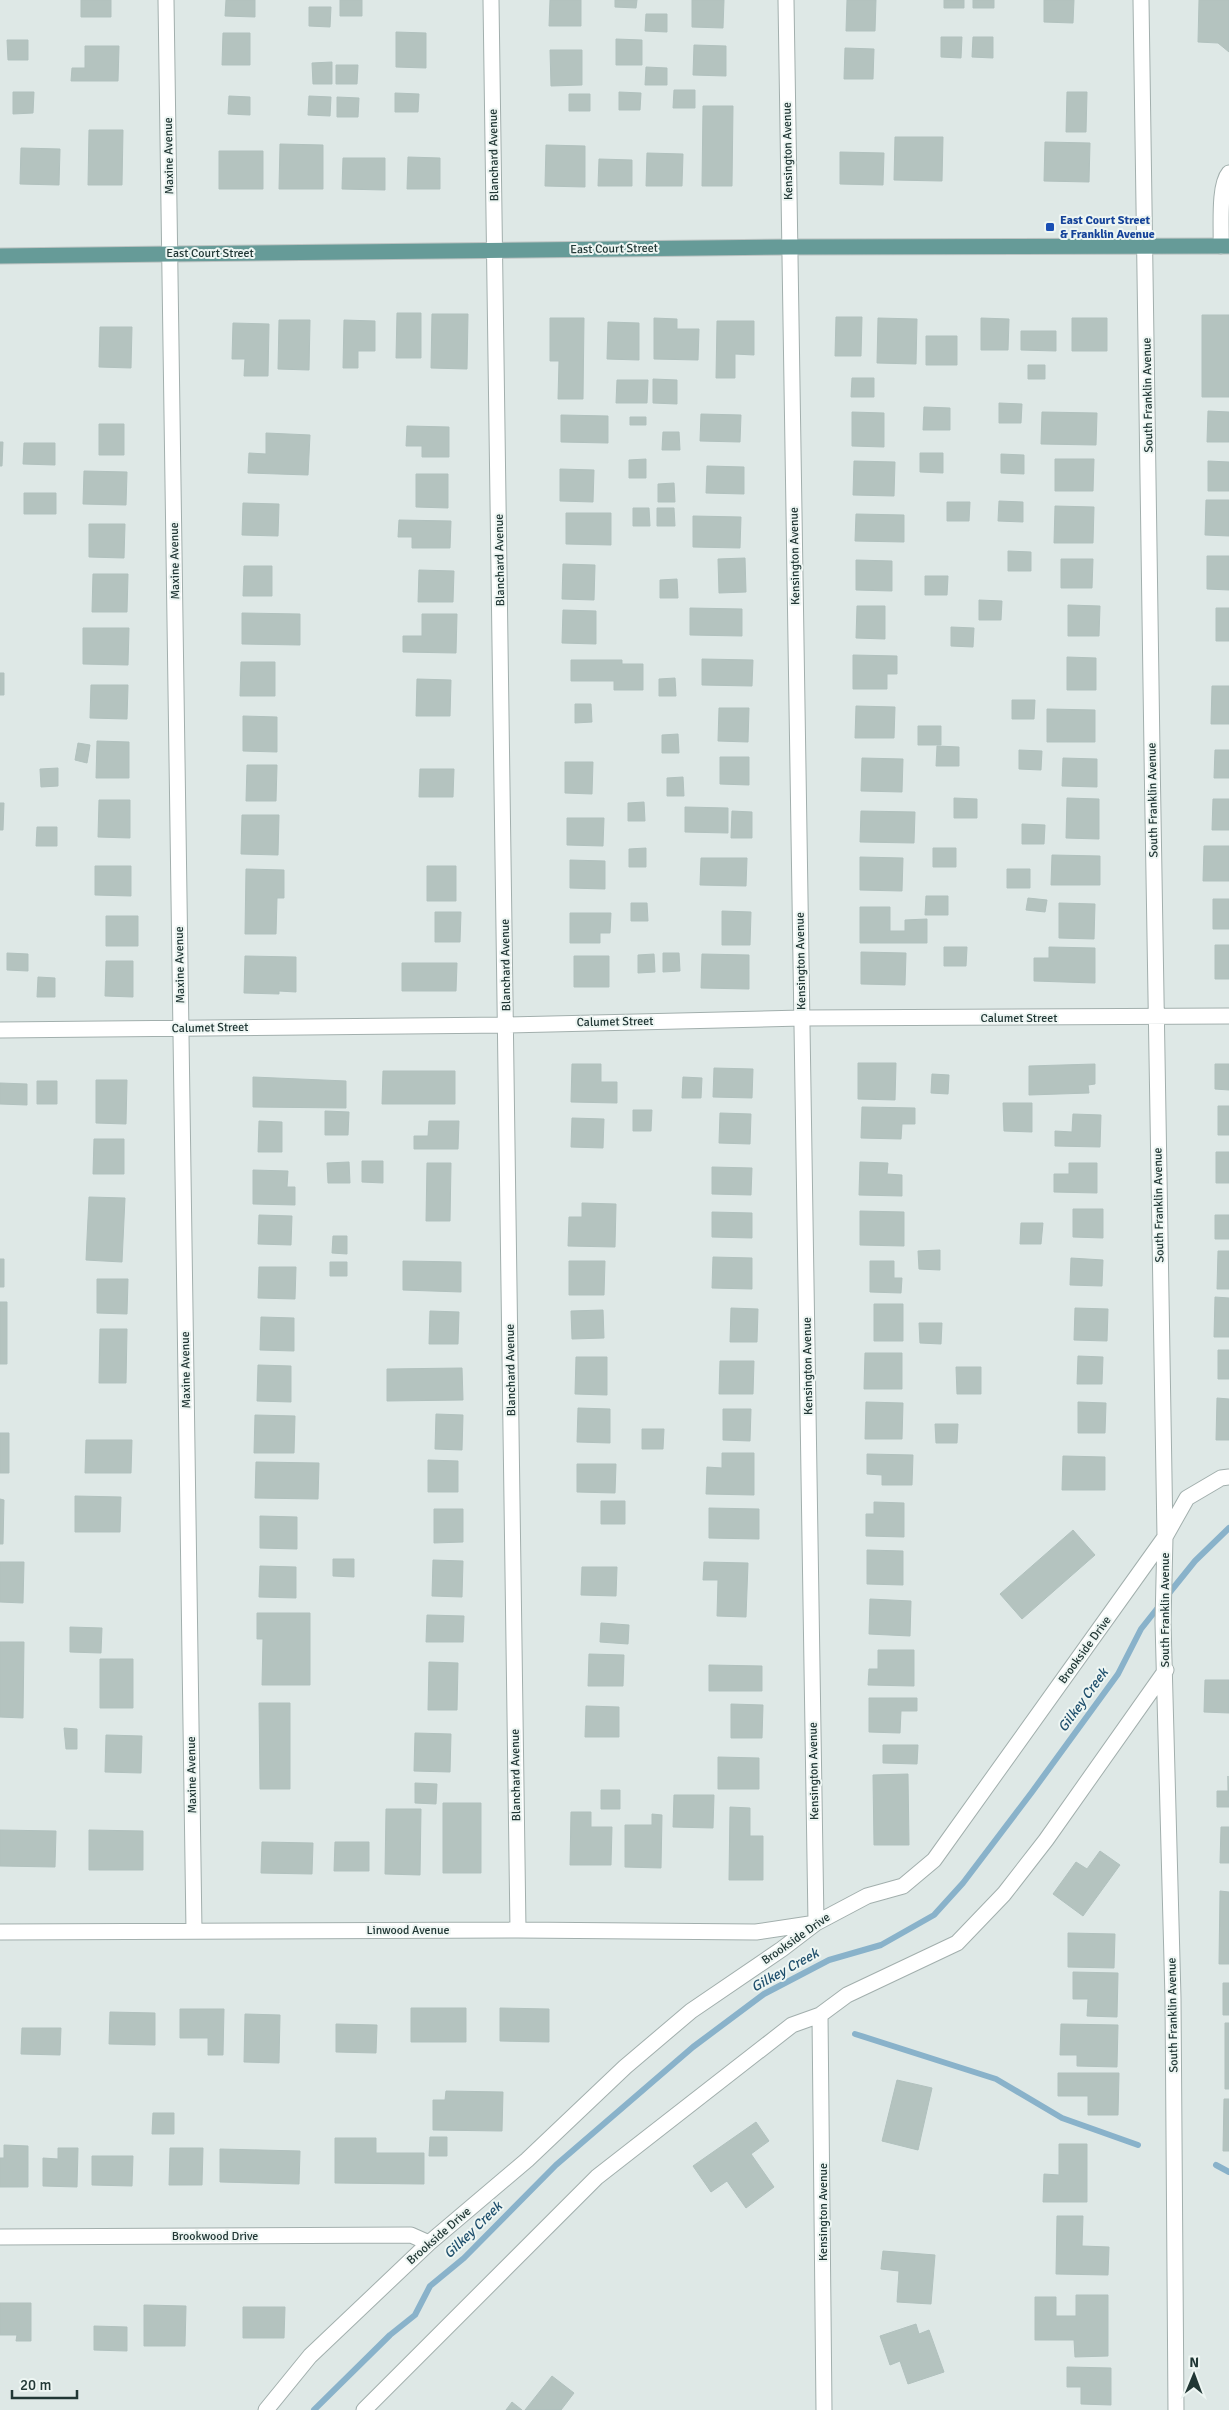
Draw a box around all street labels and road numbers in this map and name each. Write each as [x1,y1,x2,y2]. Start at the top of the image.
street label: Kensington Avenue [780,102,796,200]
street label: Blanchard Avenue [486,109,502,201]
street label: Maxine Avenue [161,117,177,195]
street label: East Court Street [570,241,658,257]
street label: East Court Street [166,246,254,261]
street label: South Franklin Avenue [1139,337,1157,453]
street label: Kensington Avenue [787,507,803,605]
street label: Blanchard Avenue [492,514,508,606]
street label: Maxine Avenue [167,522,183,600]
street label: South Franklin Avenue [1144,742,1162,858]
street label: Kensington Avenue [793,912,809,1010]
street label: Blanchard Avenue [498,919,514,1011]
street label: Maxine Avenue [172,926,188,1004]
street label: Calumet Street [981,1011,1057,1026]
street label: Calumet Street [576,1014,654,1030]
street label: Calumet Street [171,1020,249,1036]
street label: South Franklin Avenue [1150,1147,1168,1263]
street label: Kensington Avenue [800,1317,816,1415]
street label: Blanchard Avenue [503,1324,519,1416]
street label: Maxine Avenue [178,1331,194,1409]
street label: South Franklin Avenue [1158,1552,1173,1668]
street label: Brookside Drive [1055,1613,1115,1687]
street label: Kensington Avenue [806,1722,822,1820]
street label: Blanchard Avenue [508,1729,524,1821]
street label: Maxine Avenue [184,1736,200,1814]
street label: Brookside Drive [759,1910,833,1968]
street label: Linwood Avenue [366,1923,450,1938]
street label: South Franklin Avenue [1164,1957,1182,2073]
street label: Kensington Avenue [816,2163,831,2261]
street label: Brookside Drive [404,2204,474,2268]
street label: Brookwood Drive [172,2229,258,2244]

